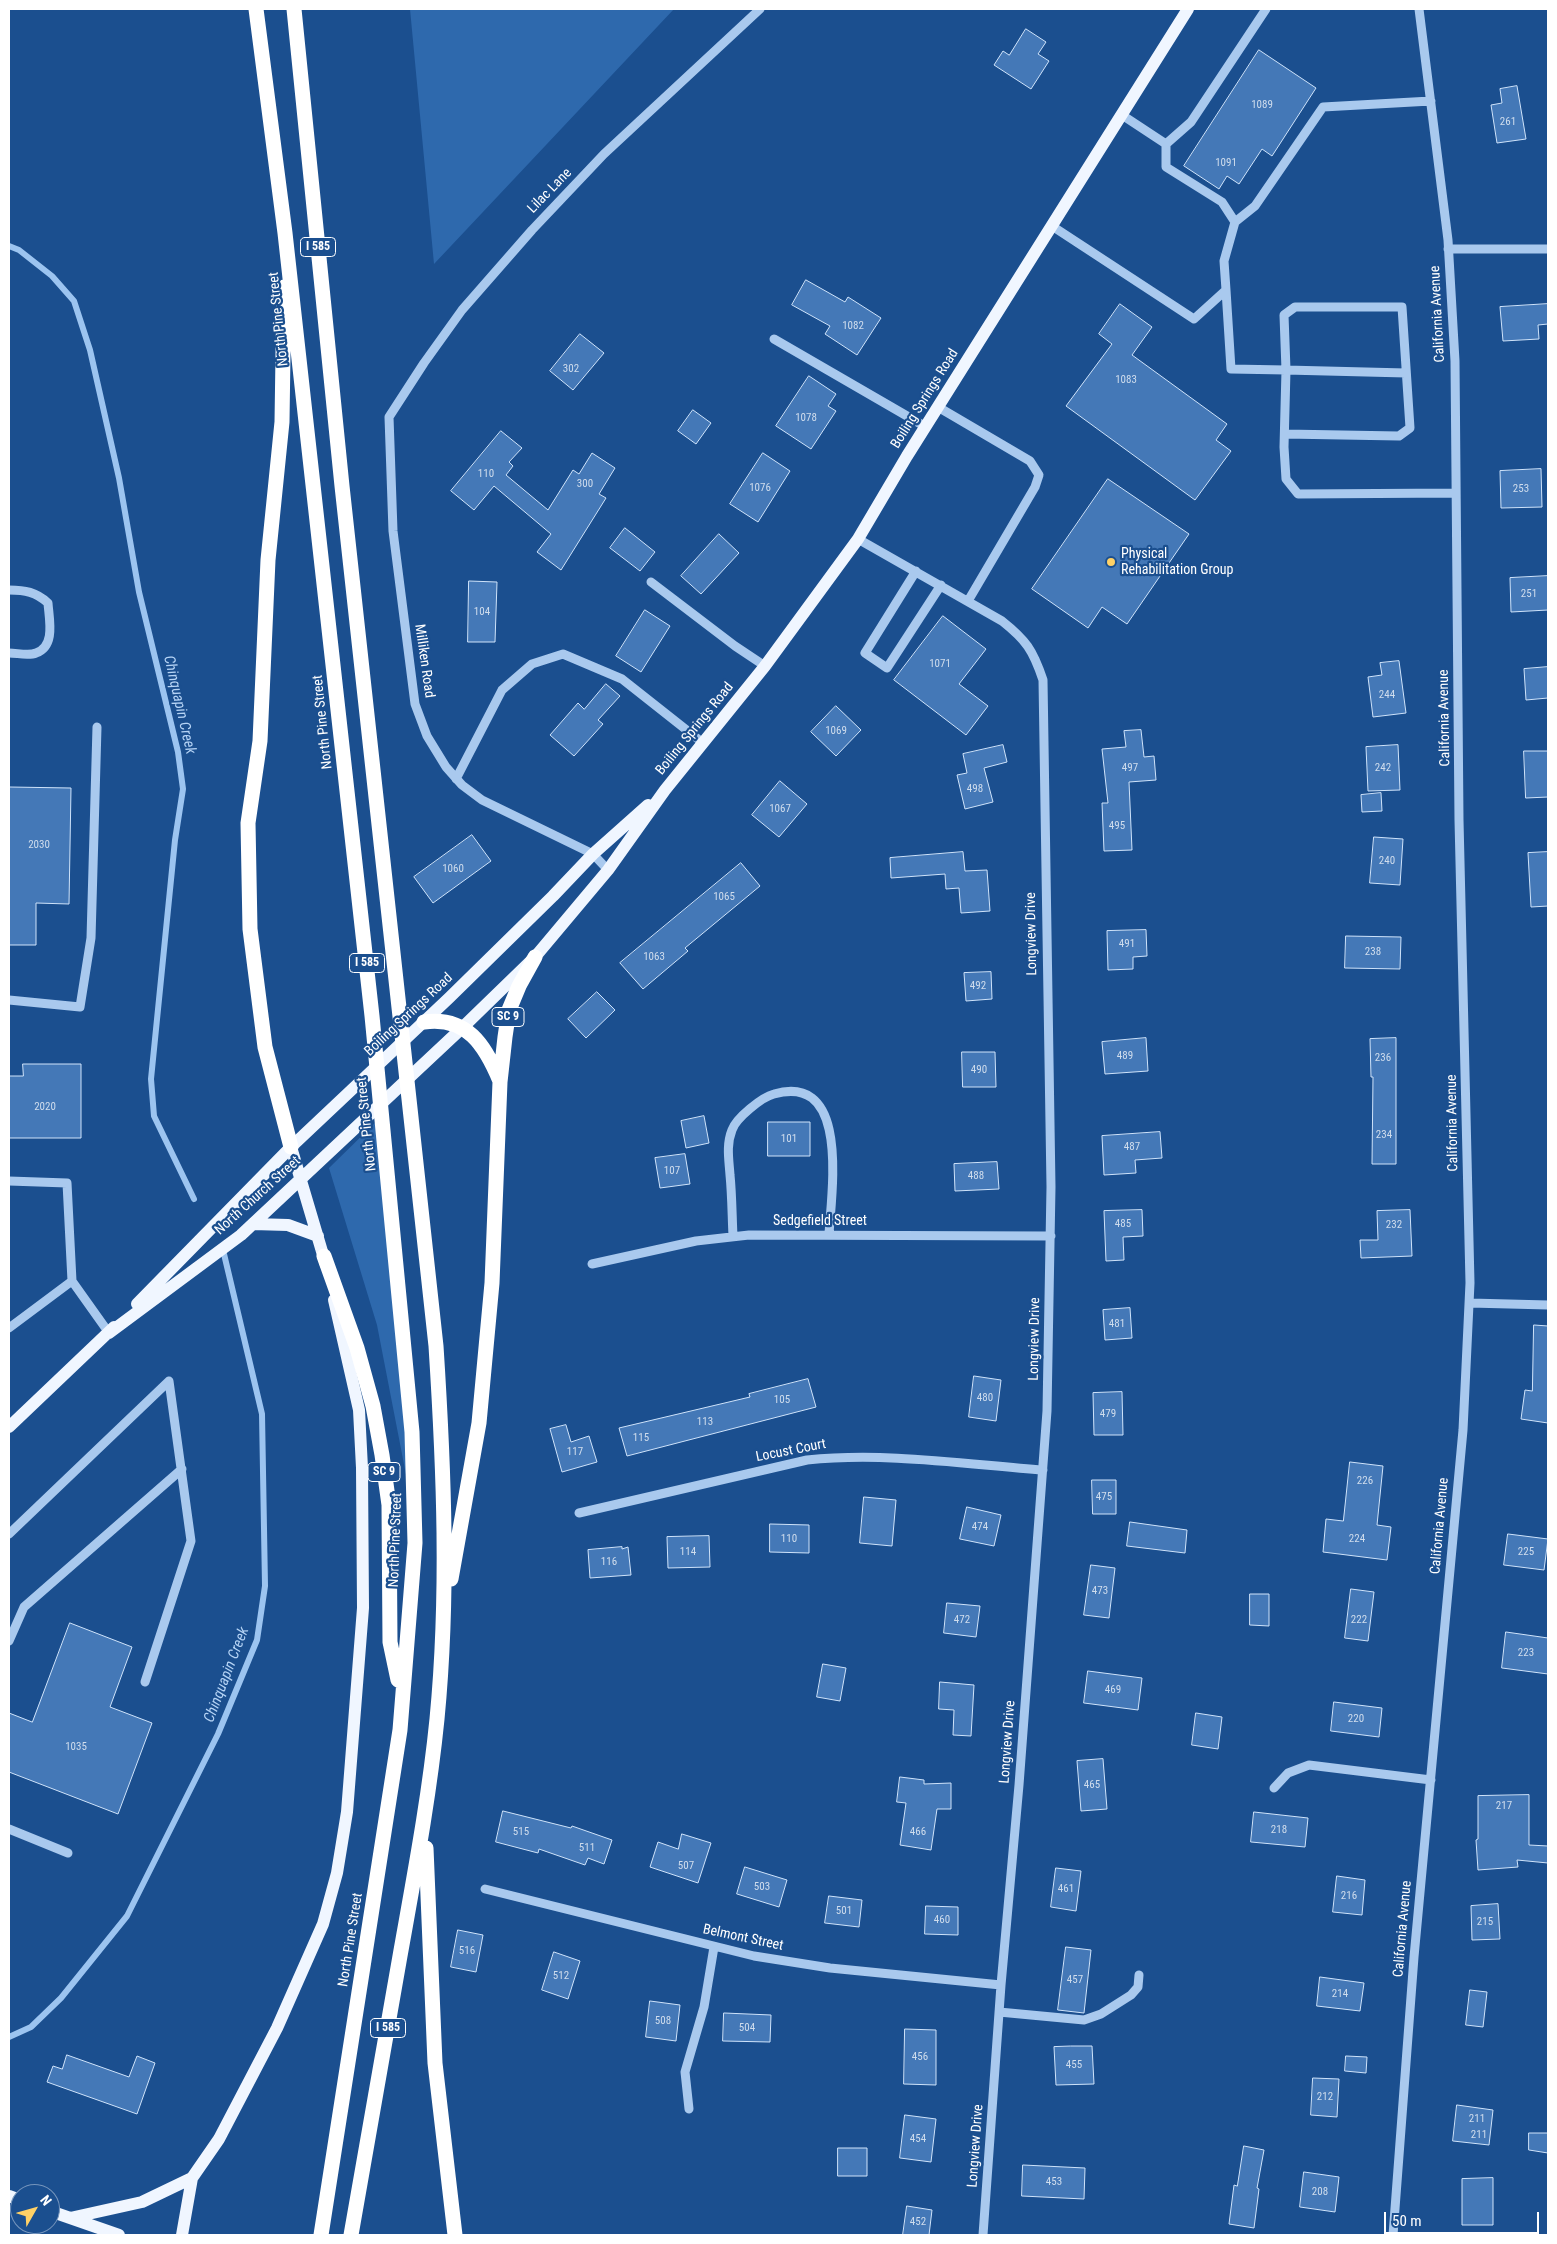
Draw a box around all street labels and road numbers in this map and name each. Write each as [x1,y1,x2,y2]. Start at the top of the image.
street label: Lilac Lane [524,165,576,217]
road number: I 585 [300,238,336,256]
street label: California Avenue [1427,265,1449,363]
street label: North Pine Street [266,271,292,367]
street label: Boiling Springs Road [888,346,962,452]
street label: Milliken Road [411,623,437,699]
street label: California Avenue [1436,669,1454,767]
street label: North Pine Street [310,674,336,770]
street label: Boiling Springs Road [653,679,737,779]
street label: Longview Drive [1023,892,1041,976]
road number: I 585 [350,954,384,972]
street label: Boiling Springs Road [361,970,457,1060]
road number: SC 9 [492,1008,524,1026]
street label: California Avenue [1444,1074,1462,1172]
street label: North Pine Street [354,1076,380,1172]
street label: North Church Street [212,1153,304,1239]
street label: Sedgefield Street [773,1213,867,1229]
street label: Longview Drive [1026,1297,1044,1381]
street label: Locust Court [754,1436,828,1466]
road number: SC 9 [368,1462,400,1481]
street label: California Avenue [1427,1477,1453,1575]
street label: North Pine Street [386,1492,406,1588]
street label: Longview Drive [997,1700,1019,1784]
street label: California Avenue [1390,1880,1416,1978]
street label: North Pine Street [335,1892,367,1988]
street label: Belmont Street [701,1921,785,1955]
road number: I 585 [370,2019,406,2038]
street label: Longview Drive [965,2104,987,2188]

